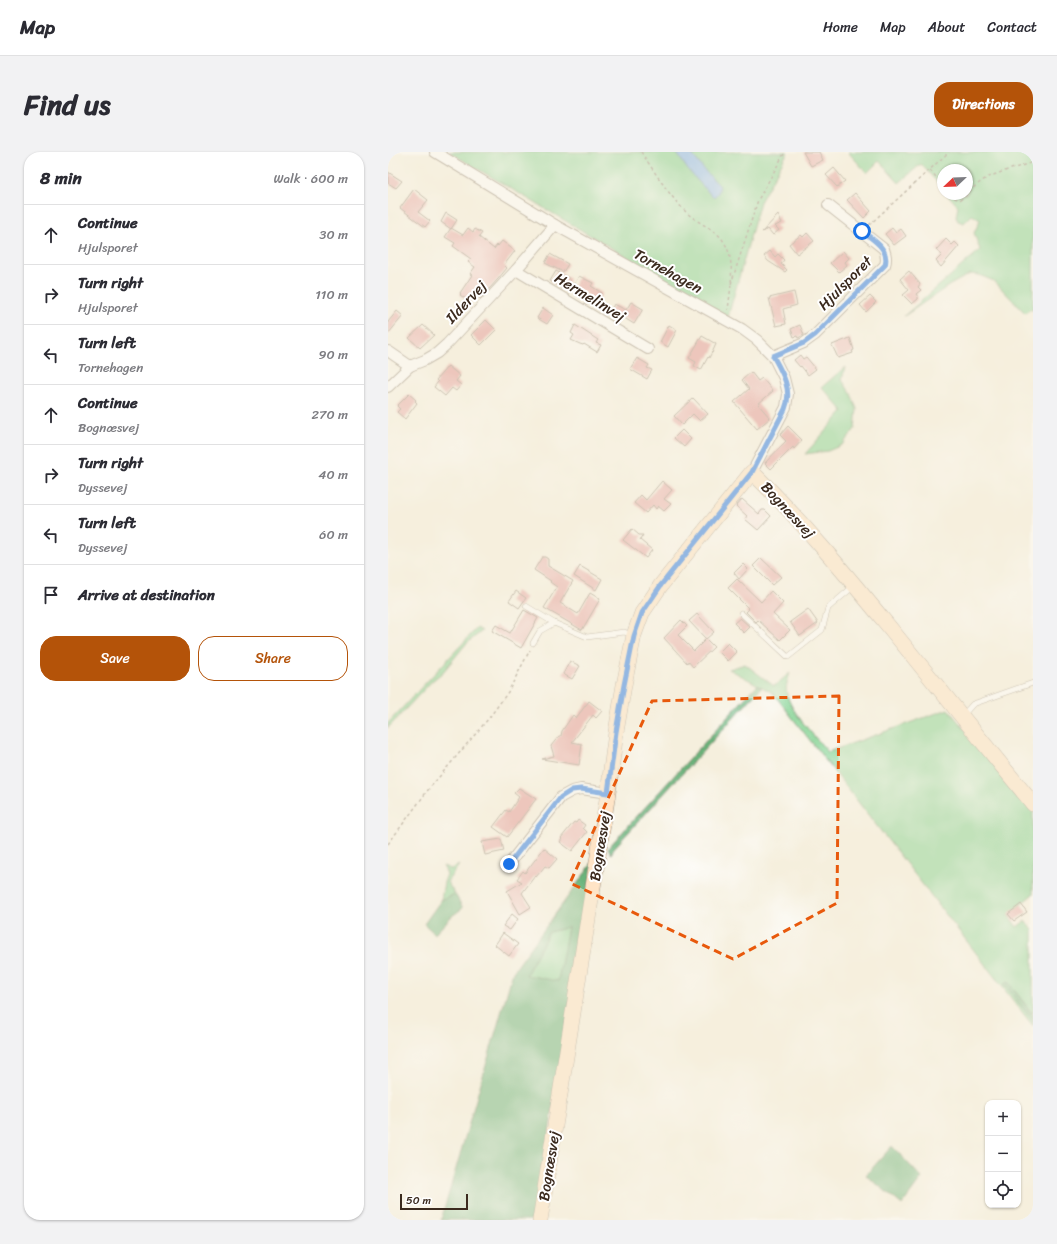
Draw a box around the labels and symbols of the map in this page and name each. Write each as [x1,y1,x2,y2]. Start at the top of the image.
north arrow [937,164,973,200]
route start [853,222,871,240]
street label: Tornehagen [629,241,707,301]
street label: Hjulsporet [811,249,879,317]
street label: Hermelinvej [549,265,631,329]
street label: Ildervej [438,274,493,330]
street label: Bognæsvej [754,475,822,545]
street label: Bognæsvej [582,809,618,883]
route end [500,855,518,873]
street label: Bognæsvej [531,1129,567,1203]
scale bar [400,1192,468,1211]

